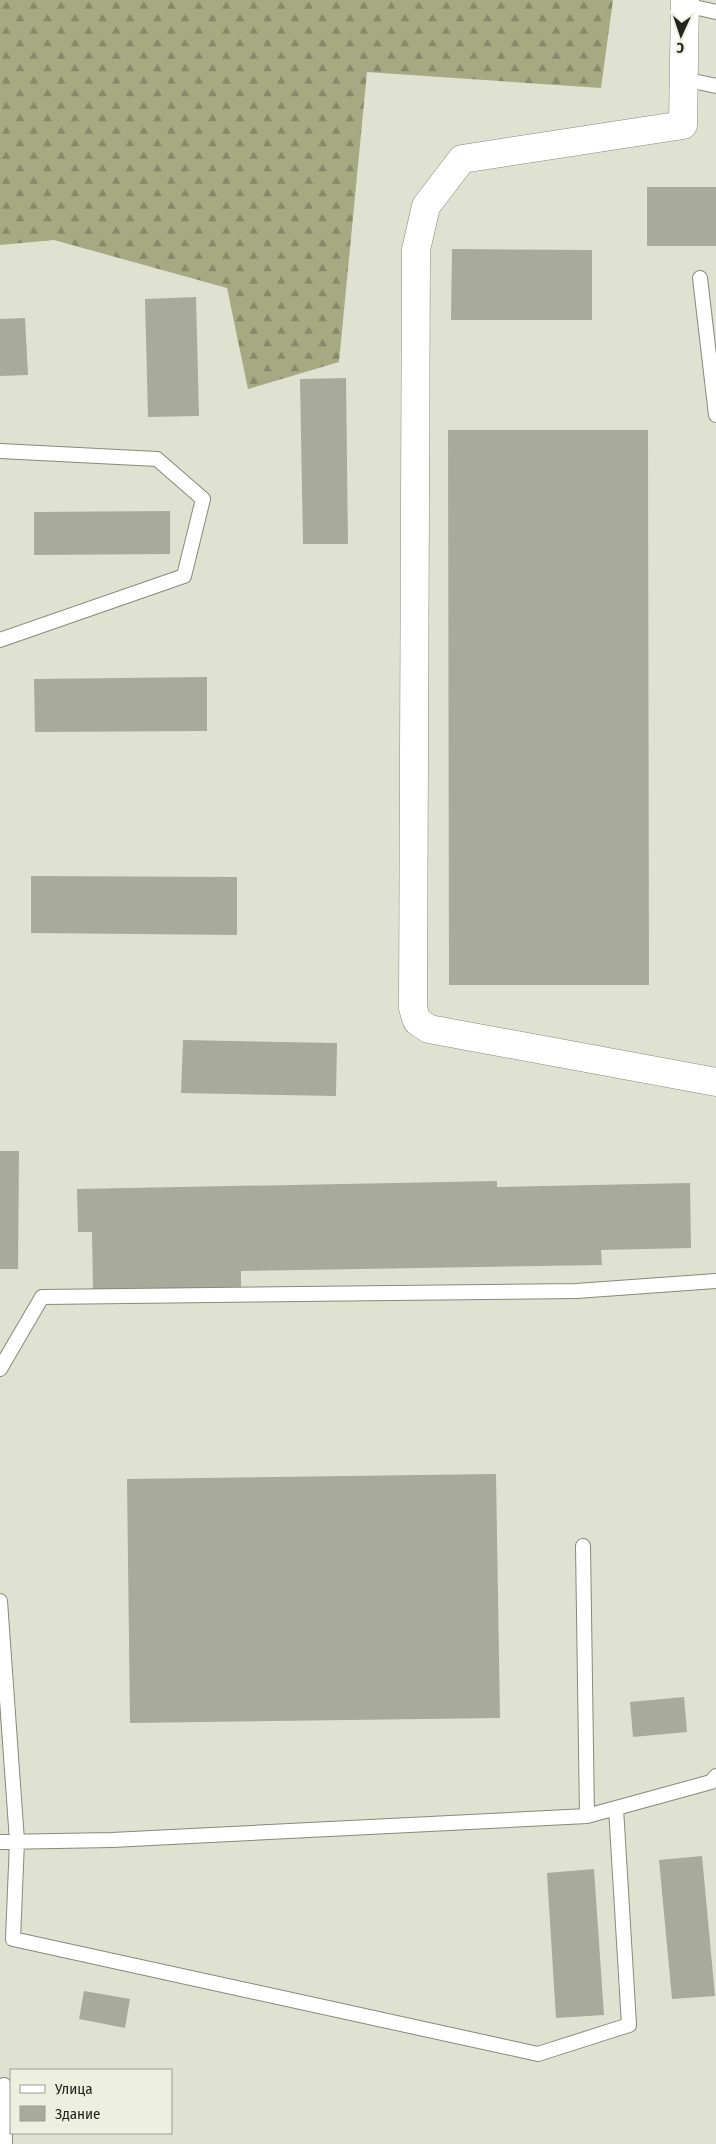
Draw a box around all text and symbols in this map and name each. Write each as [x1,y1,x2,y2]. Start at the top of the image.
north arrow [656,10,706,60]
text: С [676,39,684,56]
legend [10,2069,172,2134]
text: Улица [54,2080,93,2098]
text: Здание [55,2105,101,2123]

